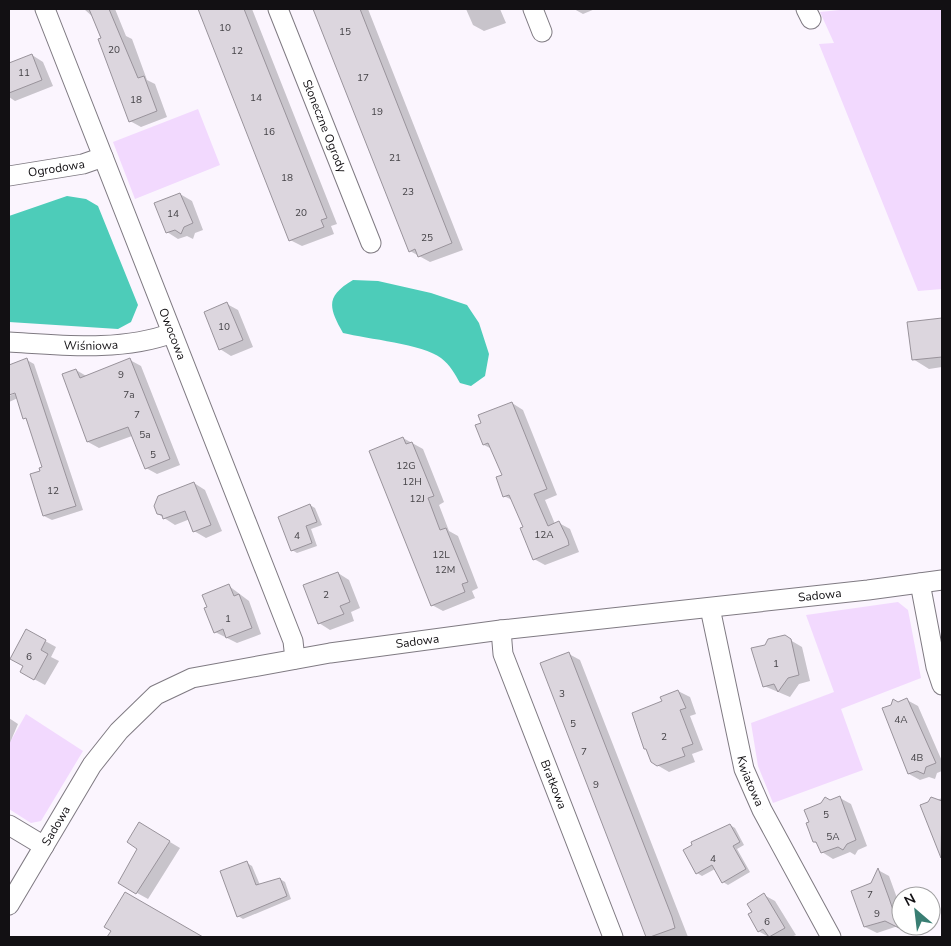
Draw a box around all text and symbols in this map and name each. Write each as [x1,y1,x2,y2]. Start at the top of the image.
house number: 10 [219,21,231,35]
house number: 15 [339,25,351,39]
house number: 20 [108,43,120,57]
house number: 12 [231,44,243,58]
house number: 11 [18,66,30,80]
house number: 17 [357,71,369,85]
street label: Słoneczne Ogrody [299,77,350,176]
house number: 14 [250,91,262,105]
house number: 18 [130,93,142,107]
house number: 19 [371,105,383,119]
house number: 16 [263,125,275,139]
house number: 21 [389,151,401,165]
street label: Ogrodowa [27,156,86,181]
house number: 18 [281,171,293,185]
house number: 23 [402,185,414,199]
house number: 20 [295,206,307,220]
house number: 14 [167,207,179,221]
house number: 25 [421,231,433,245]
street label: Owocowa [155,306,190,362]
house number: 10 [218,320,230,334]
street label: Wiśniowa [63,337,119,354]
house number: 9 [118,368,124,382]
house number: 7a [123,388,135,402]
house number: 7 [134,408,140,422]
house number: 5a [139,428,151,442]
house number: 5 [150,448,156,462]
house number: 12G [396,459,416,473]
house number: 12H [402,475,422,489]
house number: 12 [47,484,59,498]
house number: 12J [409,492,425,506]
house number: 12A [534,528,554,542]
house number: 4 [294,529,300,543]
house number: 12L [432,548,450,562]
house number: 12M [435,563,455,577]
street label: Sadowa [797,585,842,606]
house number: 2 [323,588,329,602]
house number: 1 [225,612,231,626]
street label: Sadowa [395,630,440,652]
house number: 6 [26,650,32,664]
house number: 1 [773,657,779,671]
house number: 3 [559,687,565,701]
house number: 4A [894,713,908,727]
house number: 5 [570,717,576,731]
house number: 2 [661,730,667,744]
house number: 7 [581,745,587,759]
house number: 4B [911,751,924,765]
street label: Kwiatowa [733,754,767,809]
street label: Bratkowa [537,757,571,811]
house number: 9 [593,778,599,792]
street label: Sadowa [38,803,74,849]
house number: 5 [823,808,829,822]
house number: 5A [826,830,840,844]
house number: 4 [710,852,716,866]
north arrow [891,886,941,936]
house number: 7 [867,888,873,902]
text: N [901,889,919,911]
house number: 9 [874,907,880,921]
house number: 6 [764,915,770,929]

